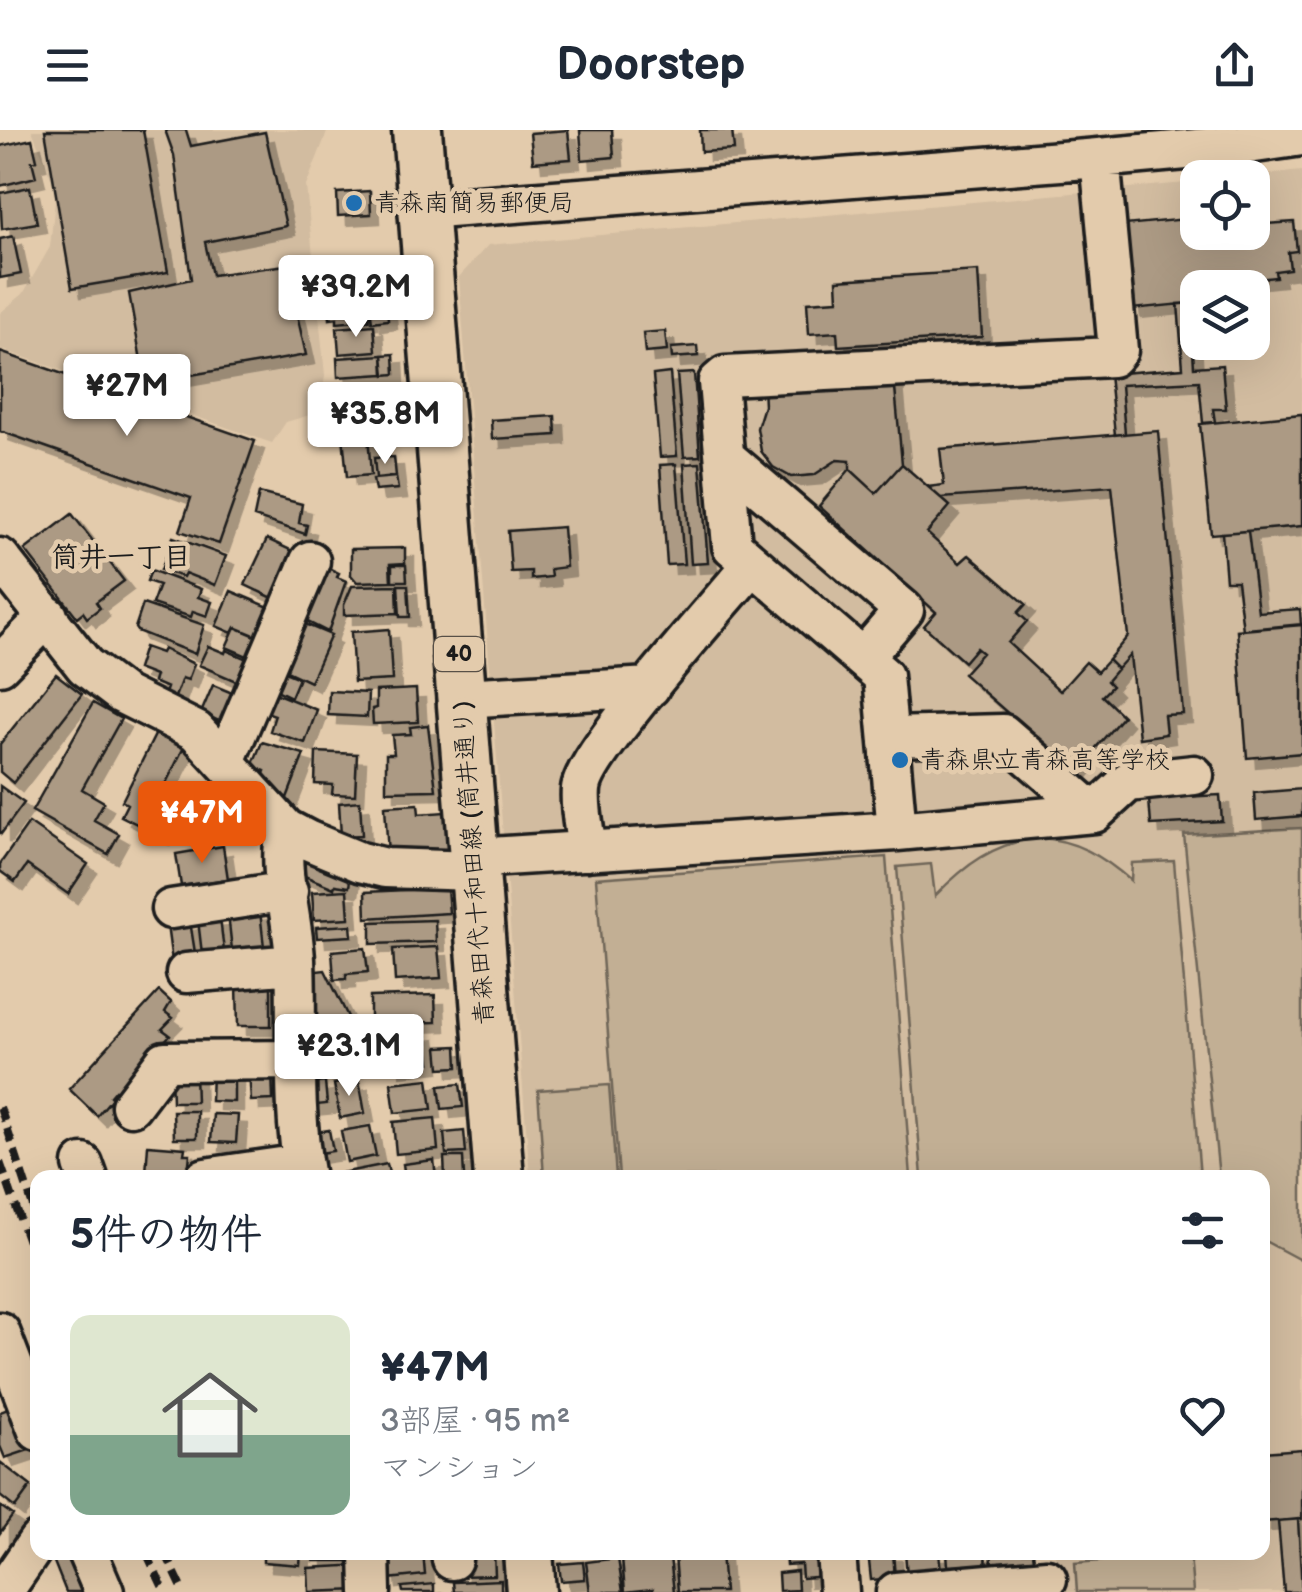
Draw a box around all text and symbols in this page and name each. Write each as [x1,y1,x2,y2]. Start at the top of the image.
icon: menu [40,38,95,93]
text: Doorstep [557,38,745,93]
icon: share [1207,38,1262,93]
map controls [1180,160,1270,360]
button: locate [1180,160,1270,250]
place label: 青森南簡易郵便局 [374,188,574,219]
marker: 青森南簡易郵便局 [343,192,365,214]
pin: ¥39.2M [275,255,437,340]
text: ¥39.2M [301,268,411,307]
button: layers [1180,270,1270,360]
pin: ¥27M [68,354,186,439]
text: ¥27M [85,367,169,406]
pin: ¥35.8M [304,382,466,467]
text: ¥35.8M [330,395,440,434]
district label: 筒井一丁目 [51,541,191,574]
road number: 40 [434,637,484,671]
street label: 青森田代十和田線 (筒井通り) [447,700,501,1026]
place label: 青森県立青森高等学校 [920,745,1170,776]
marker: 青森県立青森高等学校 [889,749,911,771]
pin: ¥47M [143,781,261,866]
text: ¥47M [160,794,244,833]
pin: ¥23.1M [268,1014,430,1099]
text: ¥23.1M [297,1027,401,1066]
icon: filters [1175,1203,1230,1258]
text: 5件の物件 [70,1210,262,1261]
text: ¥47M [380,1343,490,1394]
icon: home [150,1355,270,1475]
icon: heart [1175,1388,1230,1443]
text: 3部屋 · 95 m² [380,1402,570,1441]
text: マンション [380,1449,539,1488]

